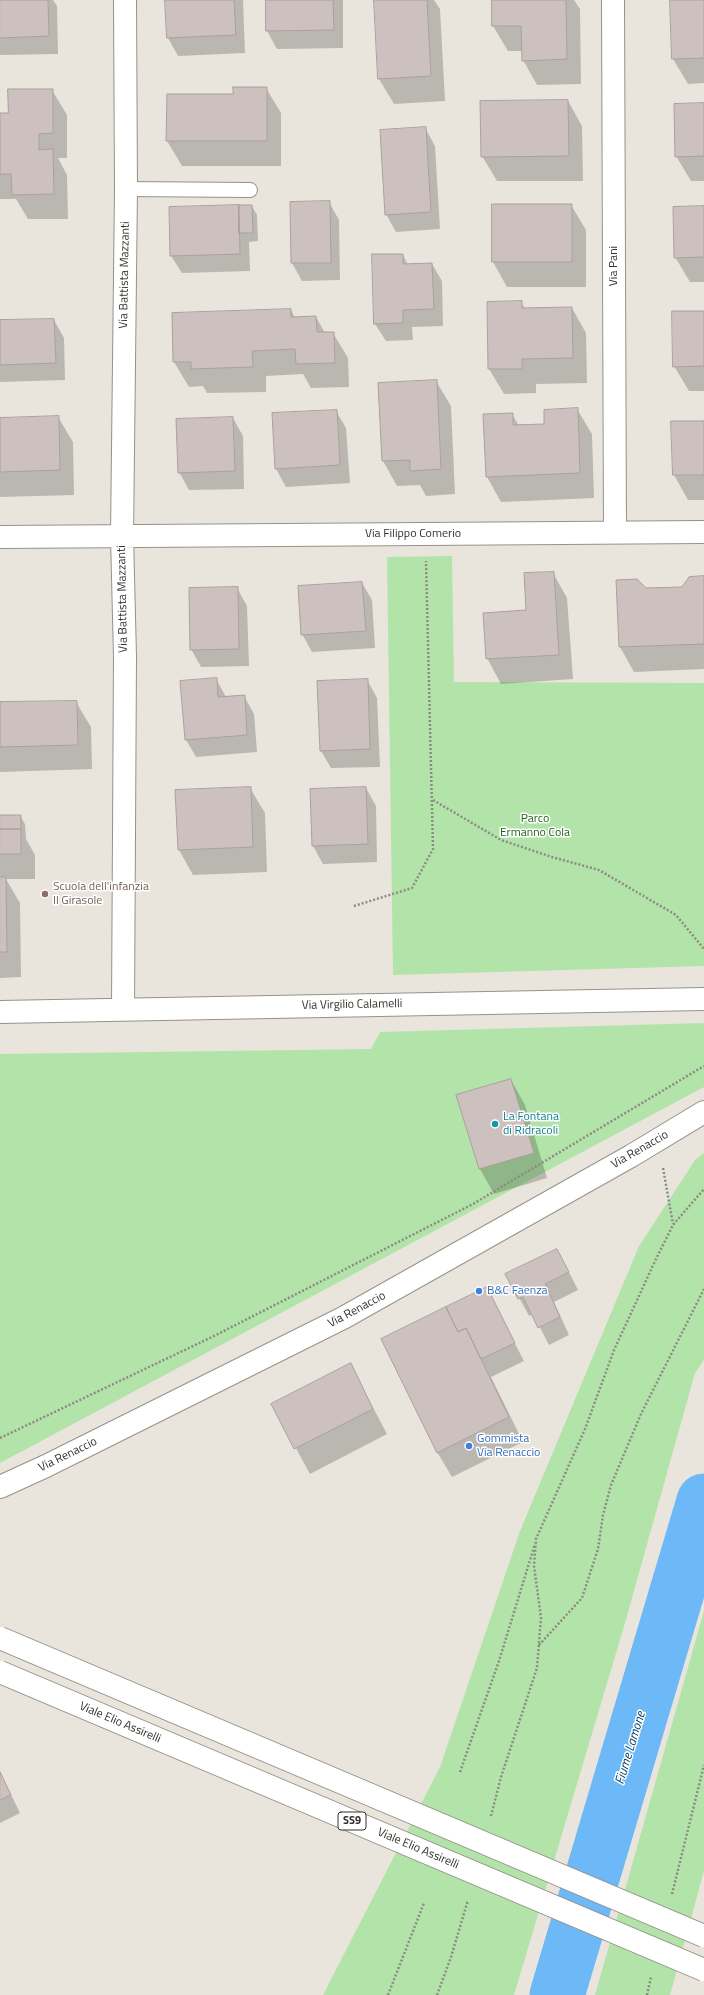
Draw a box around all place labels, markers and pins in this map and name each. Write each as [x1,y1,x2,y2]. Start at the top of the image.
place label: Scuola dell'infanzia Il Girasole [53,880,149,908]
marker: Scuola dell'infanzia Il Girasole [40,889,50,899]
place label: La Fontana di Ridracoli [503,1110,559,1138]
marker: La Fontana di Ridracoli [490,1119,500,1129]
place label: B&C Faenza [487,1284,548,1298]
marker: B&C Faenza [474,1286,484,1296]
place label: Gommista Via Renaccio [477,1432,540,1460]
marker: Gommista Via Renaccio [464,1441,474,1451]

